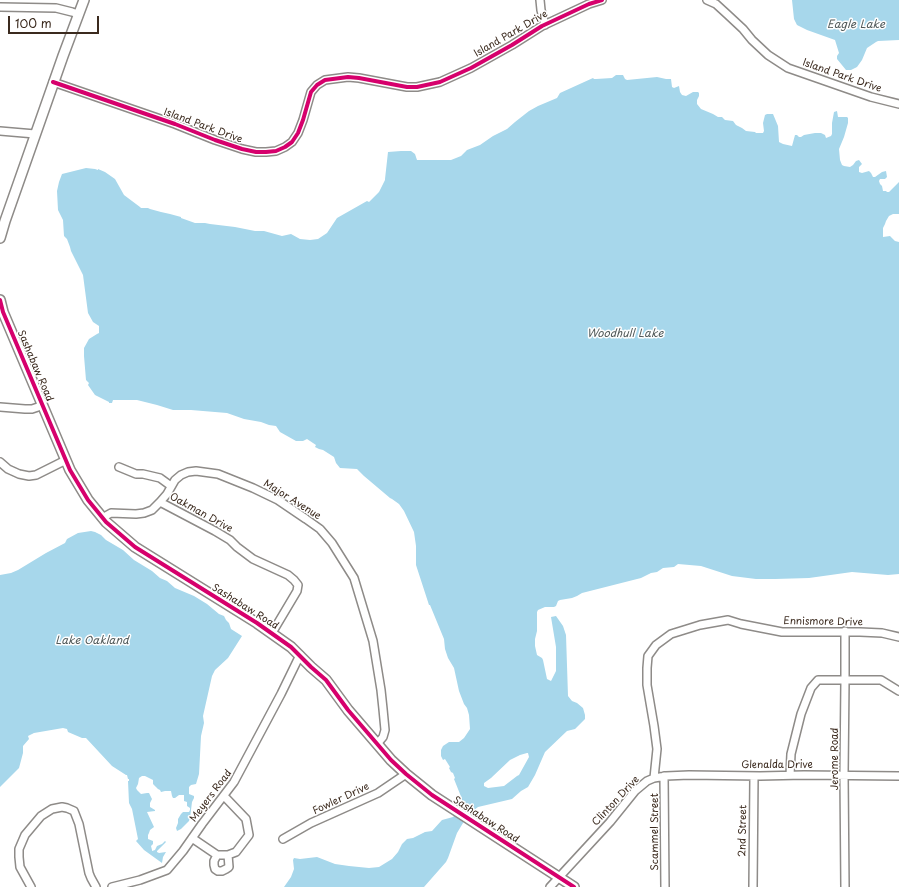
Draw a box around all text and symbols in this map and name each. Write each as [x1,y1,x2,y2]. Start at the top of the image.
scale bar [10,8,101,34]
street label: Island Park Drive [472,8,550,60]
text: 100 m [15,14,52,32]
water label: Eagle Lake [827,18,885,32]
street label: Island Park Drive [801,57,883,95]
street label: Island Park Drive [162,106,244,146]
water label: Woodhull Lake [587,327,663,341]
street label: Sashabaw Road [15,329,55,403]
street label: Major Avenue [261,478,323,522]
street label: Oakman Drive [167,491,235,535]
street label: Sashabaw Road [210,582,280,632]
street label: Ennismore Drive [783,615,863,629]
water label: Lake Oakland [55,634,129,648]
street label: Jerome Road [829,728,841,790]
street label: Glenalda Drive [741,759,813,771]
street label: Meyers Road [187,768,235,824]
street label: Clinton Drive [590,774,642,828]
street label: Fowler Drive [311,781,371,817]
street label: Scammel Street [649,793,661,871]
street label: Sashabaw Road [451,794,521,846]
street label: 2nd Street [737,805,749,857]

